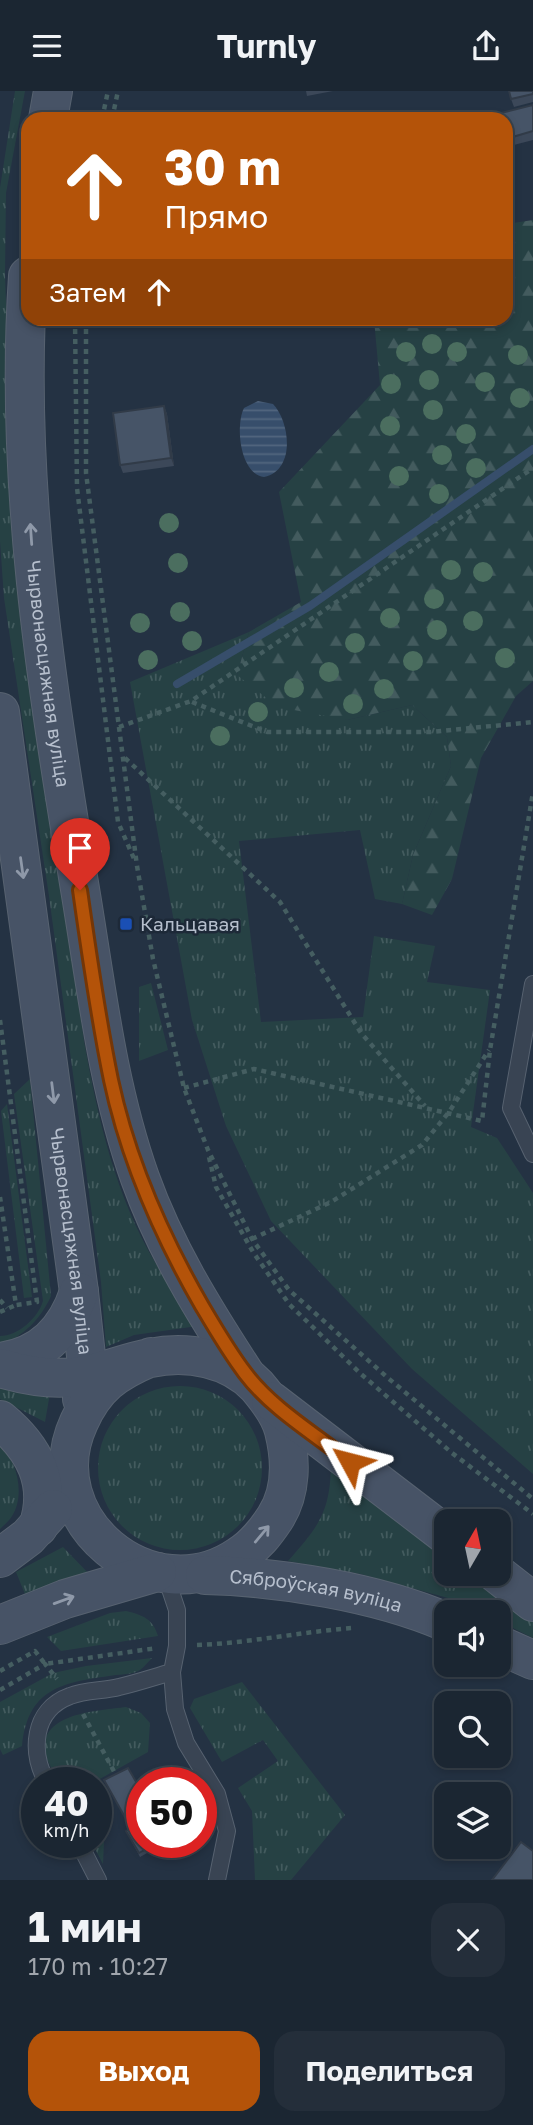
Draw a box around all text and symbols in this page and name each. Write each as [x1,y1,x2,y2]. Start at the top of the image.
icon: menu [28,27,66,65]
text: Turnly [217,27,316,65]
icon: share [467,27,505,65]
text: 30 m [164,137,281,196]
icon: ahead [49,140,140,231]
text: Прямо [164,197,268,235]
icon: ahead [140,273,178,311]
text: Затем [49,277,126,308]
one-way arrow [25,523,38,546]
street label: Чырвонасцяжная вуліца [23,559,75,789]
pin [50,818,110,890]
icon: arrive [61,829,99,867]
one-way arrow [15,856,28,879]
place label: Кальцавая [140,912,240,935]
marker: Кальцавая [118,916,134,932]
one-way arrow [47,1081,60,1104]
street label: Чырвонасцяжная вуліца [46,1126,98,1356]
position arrow [313,1425,387,1499]
north arrow [434,1509,511,1585]
map controls [434,1509,511,1859]
one-way arrow [254,1526,270,1544]
street label: Сяброўская вуліца [229,1564,405,1616]
one-way arrow [52,1593,74,1605]
button: sound [434,1600,511,1677]
button: search [434,1691,511,1768]
speed limit sign: 50 [126,1767,217,1858]
text: 40 [44,1782,89,1824]
button: layers [434,1782,511,1859]
text: km/h [44,1819,89,1841]
text: 1 мин [28,1901,142,1951]
button: close [431,1903,505,1977]
text: 170 m · 10:27 [28,1952,168,1980]
button: Выход [28,2031,260,2111]
button: Поделиться [274,2031,505,2111]

